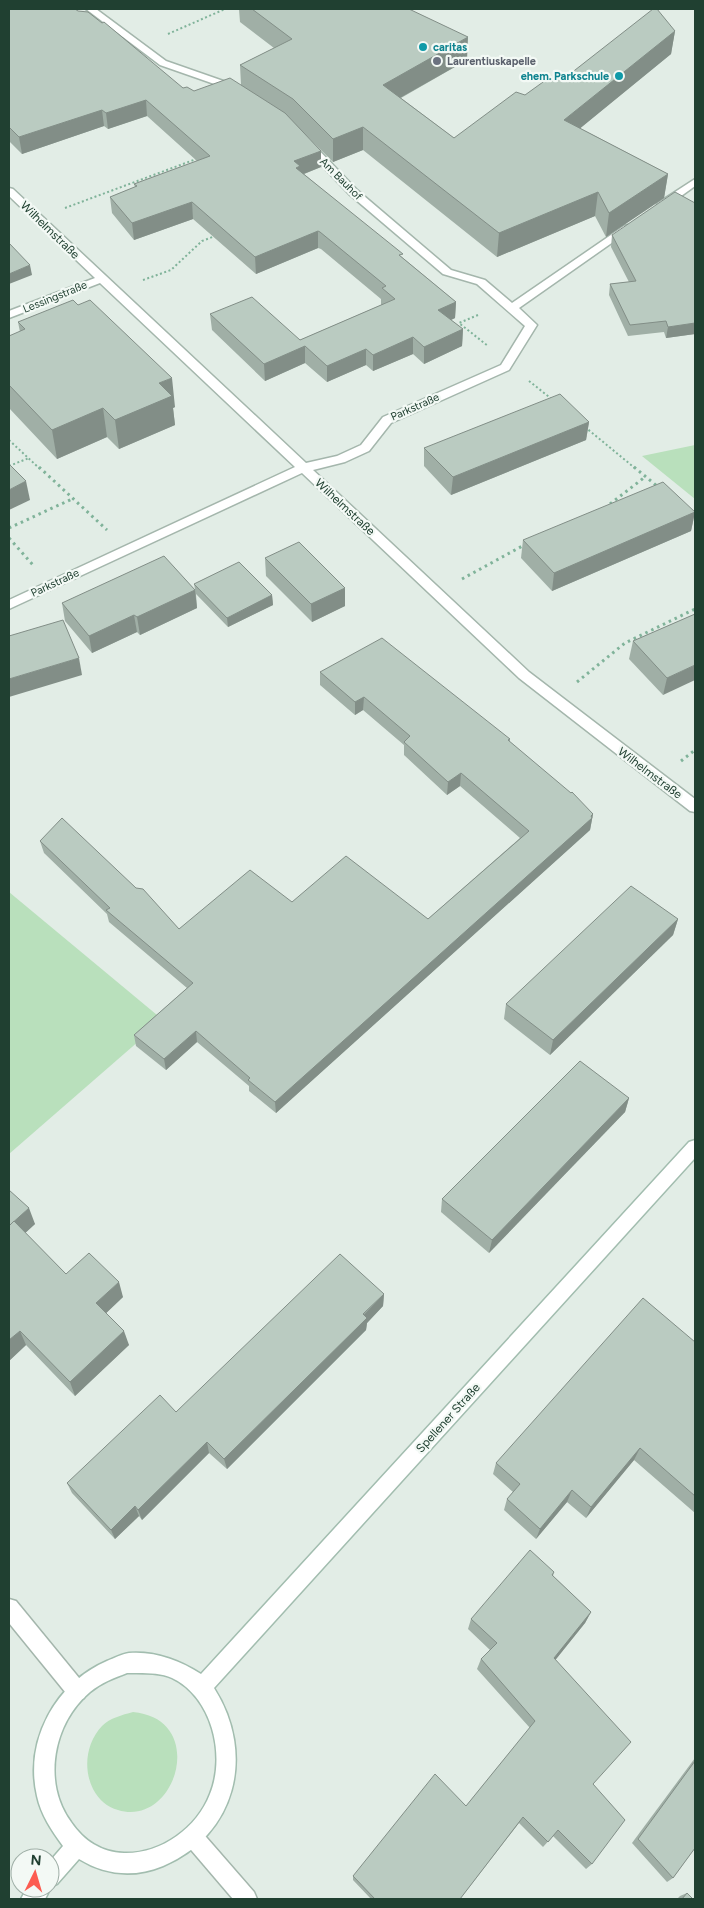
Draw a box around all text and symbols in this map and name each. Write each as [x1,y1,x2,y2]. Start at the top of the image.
marker: caritas [417,41,429,53]
place label: caritas [433,41,467,54]
marker: Laurentiuskapelle [431,55,443,67]
place label: Laurentiuskapelle [447,55,536,68]
place label: ehem. Parkschule [521,70,609,83]
marker: ehem. Parkschule [613,70,625,82]
street label: Am Bauhof [317,155,366,204]
street label: Wilhelmstraße [18,198,83,262]
street label: Lessingstraße [21,278,89,316]
street label: Parkstraße [389,391,441,423]
street label: Wilhelmstraße [312,476,378,539]
street label: Parkstraße [29,566,81,600]
street label: Wilhelmstraße [615,744,685,802]
street label: Spellener Straße [413,1380,483,1456]
north arrow [10,1848,60,1898]
text: N [30,1852,42,1869]

